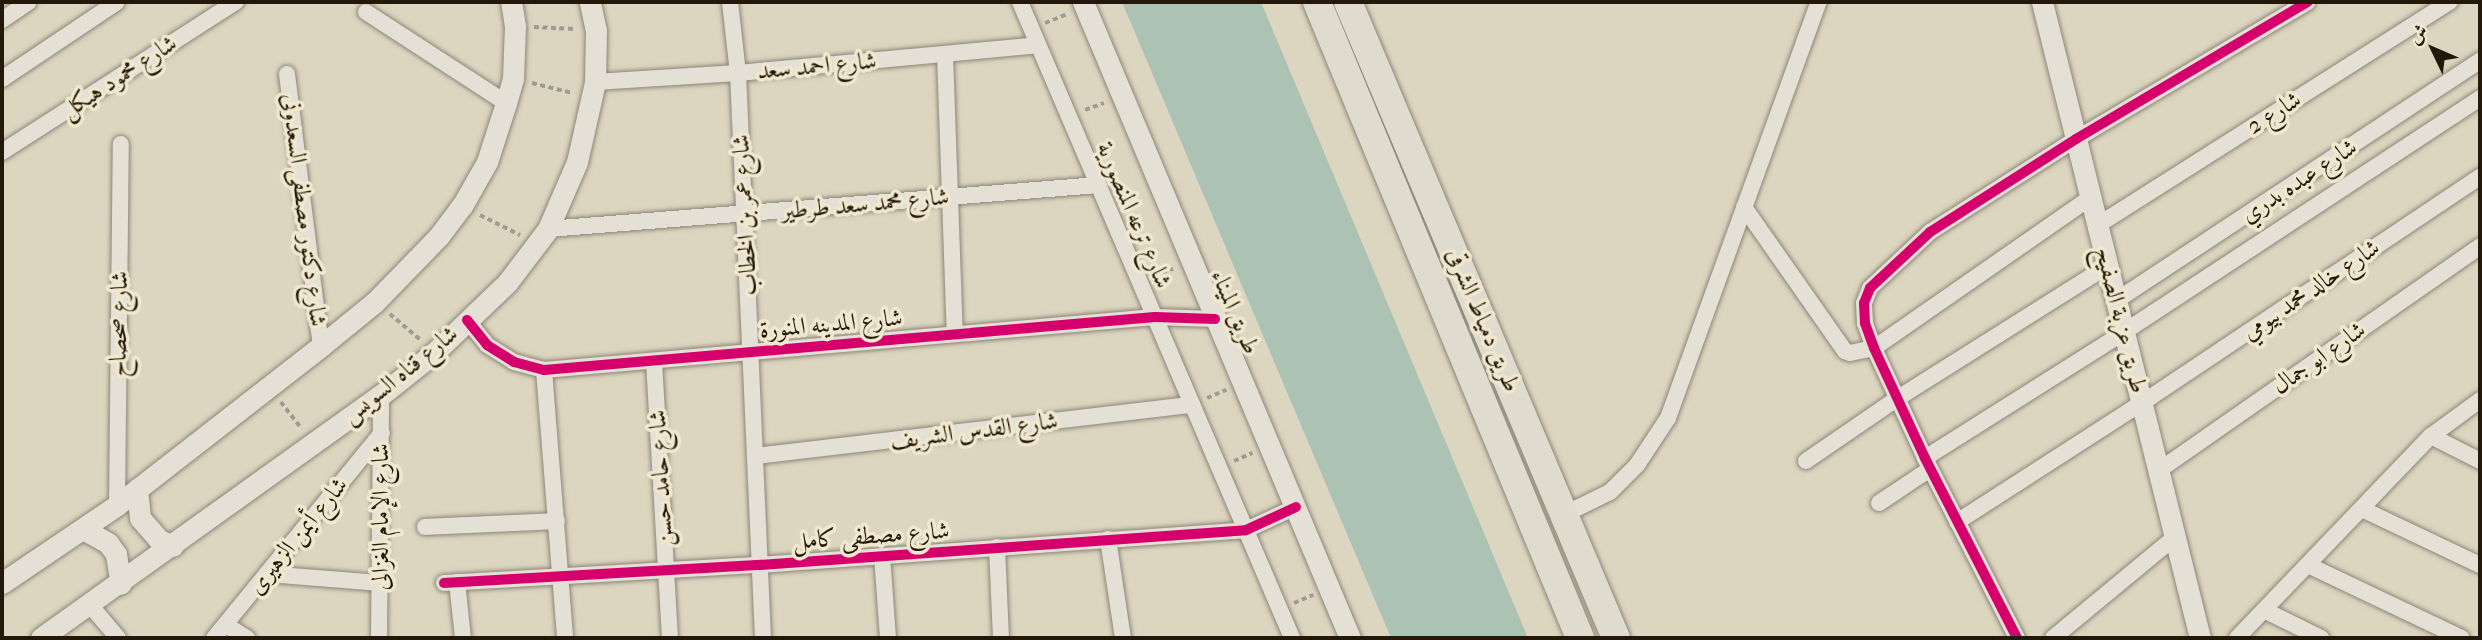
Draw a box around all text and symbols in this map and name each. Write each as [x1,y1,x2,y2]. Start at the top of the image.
north arrow [2398,14,2468,84]
text: ش [2403,20,2432,49]
street label: شارع محمود هيكل [56,29,182,125]
street label: شارع احمد سعد [756,46,878,86]
street label: شارع 2 [2241,85,2307,141]
street label: شارع دكتور مصطفى السعدونى [275,92,333,328]
street label: شارع عبده بدري [2235,133,2363,229]
street label: شارع عمر بن الخطاب [726,134,764,296]
street label: شارع ترعه المنصورية [1090,137,1178,293]
street label: شارع محمد سعد طرطير [780,182,950,226]
street label: شارع خالد محمد بيومي [2237,233,2385,347]
street label: طريق دمياط الشرقى [1440,244,1526,396]
street label: طريق عزبة الصفيح [2089,244,2153,396]
street label: طريق الميناء [1204,265,1266,359]
street label: شارع صحصاح [104,271,134,377]
street label: شارع المدينه المنورة [758,303,904,345]
street label: شارع ابو جمال [2267,315,2371,401]
street label: شارع قناه السويس [336,319,464,431]
street label: شارع القدس الشريف [888,406,1060,456]
street label: شارع حامد حسن [643,409,679,547]
street label: شارع الإمام الغزالى [367,443,395,591]
street label: شارع أيمن الزهيرى [242,472,354,600]
street label: شارع مصطفى كامل [792,516,950,556]

